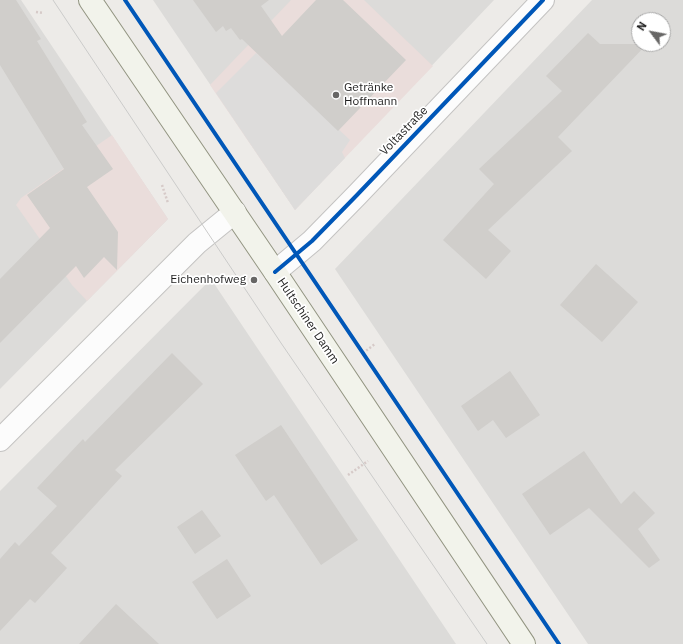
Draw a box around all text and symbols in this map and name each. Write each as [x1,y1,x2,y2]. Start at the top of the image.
north arrow [631,12,671,52]
text: N [634,19,650,33]
place label: Getränke Hoffmann [344,81,397,109]
marker: Getränke Hoffmann [331,90,341,100]
street label: Voltastraße [377,104,431,158]
place label: Eichenhofweg [170,273,246,287]
marker: Eichenhofweg [249,275,259,285]
street label: Hultschiner Damm [274,275,342,367]

